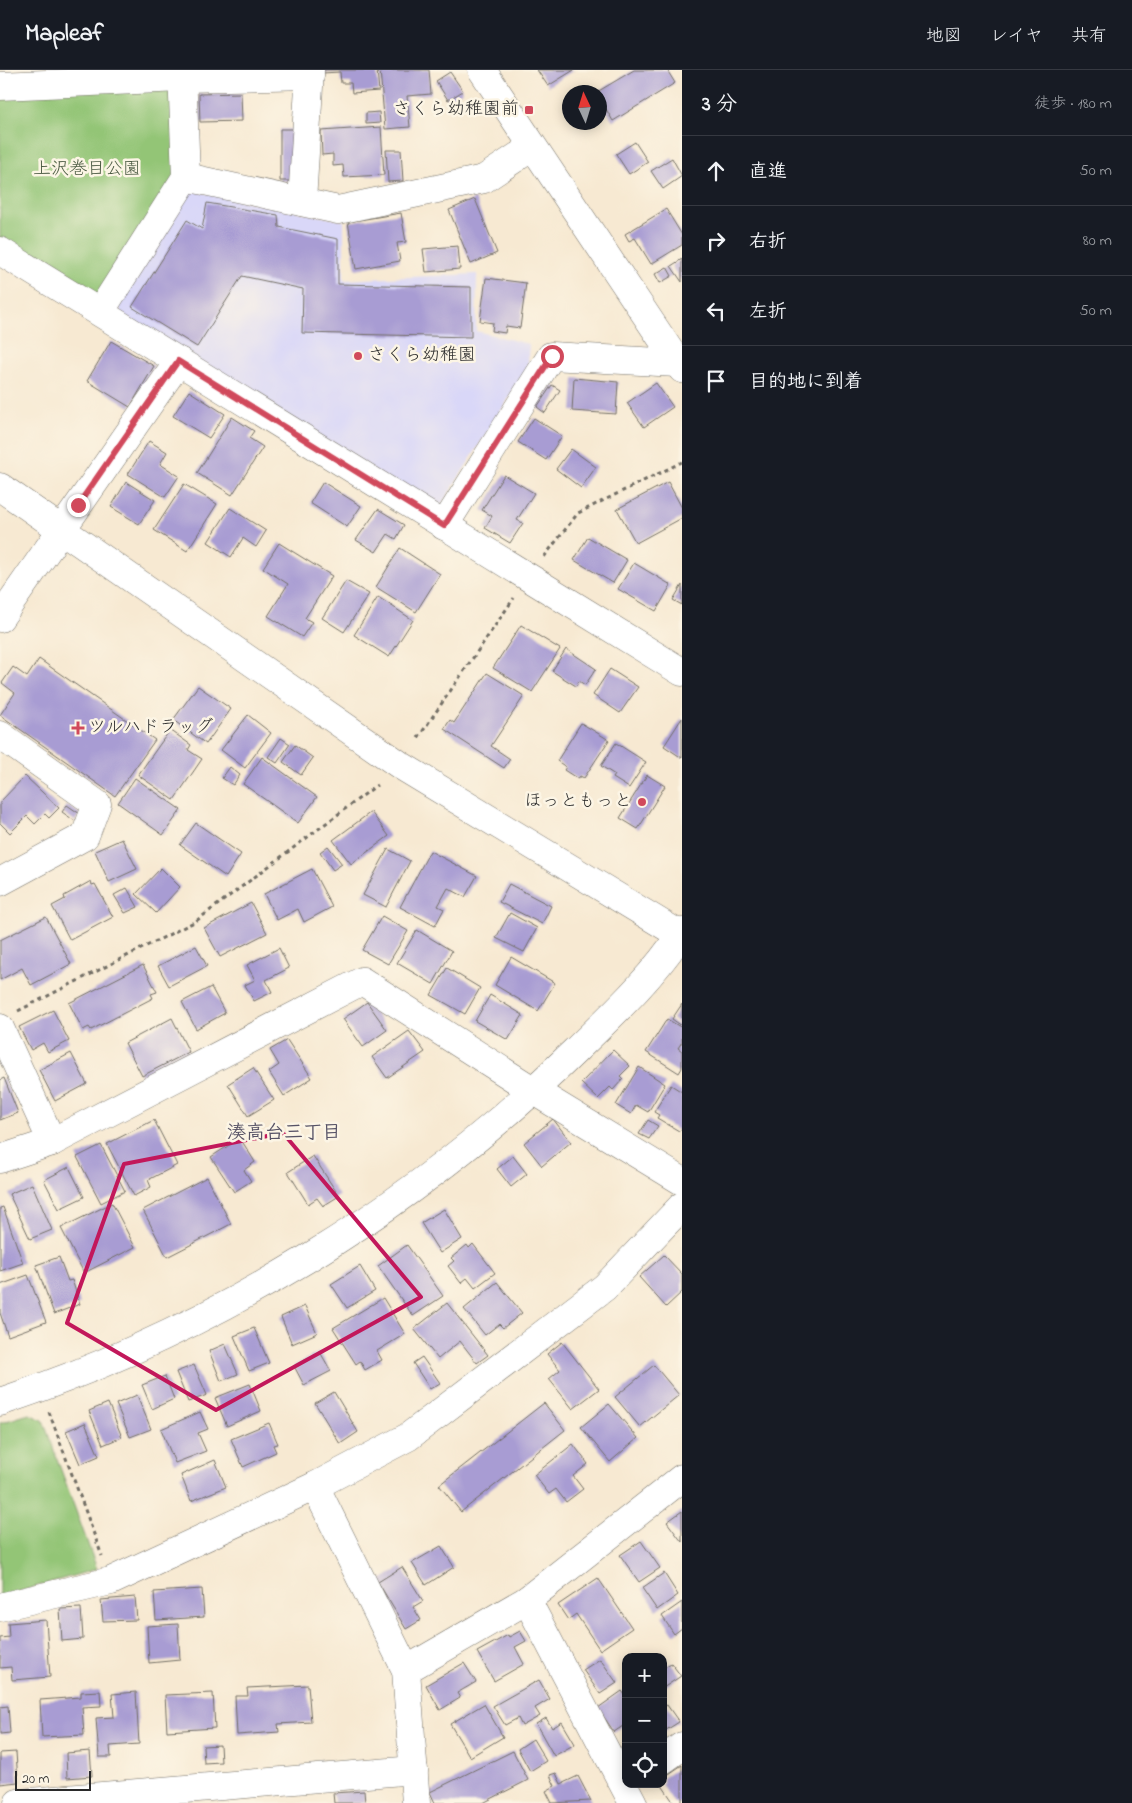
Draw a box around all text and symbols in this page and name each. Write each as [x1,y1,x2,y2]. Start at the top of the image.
text: Mapleaf [25,17,104,52]
text: 地図 [926,24,962,50]
text: レイヤ [990,24,1043,50]
text: 共有 [1071,24,1107,50]
north arrow [562,85,607,130]
text: 3 分 [702,90,737,120]
text: 徒歩 · 180 m [1034,92,1112,116]
place label: さくら幼稚園前 [393,97,519,123]
marker: さくら幼稚園前 [523,104,535,116]
park label: 上沢巻目公園 [33,157,141,183]
icon: ahead [702,157,730,185]
text: 直進 [749,159,787,186]
text: 50 m [1080,159,1112,183]
icon: right [702,227,730,255]
text: 右折 [749,229,787,256]
text: 80 m [1083,229,1112,253]
icon: left [702,297,730,325]
text: 左折 [749,299,787,326]
text: 50 m [1080,299,1112,323]
place label: さくら幼稚園 [368,343,476,369]
route start [541,345,564,368]
marker: さくら幼稚園 [352,350,364,362]
icon: arrive [702,367,730,395]
text: 目的地に到着 [749,369,863,396]
route end [67,494,90,517]
place label: ツルハドラッグ [88,715,213,741]
marker: ツルハドラッグ [72,722,84,734]
place label: ほっともっと [524,789,632,815]
marker: ほっともっと [636,796,648,808]
district label: 湊高台三丁目 [227,1120,341,1147]
map controls [622,1653,667,1788]
button: + [622,1653,667,1698]
button: − [622,1698,667,1743]
button: locate [622,1743,667,1788]
scale bar [15,1768,91,1791]
text: 20 m [22,1769,49,1790]

